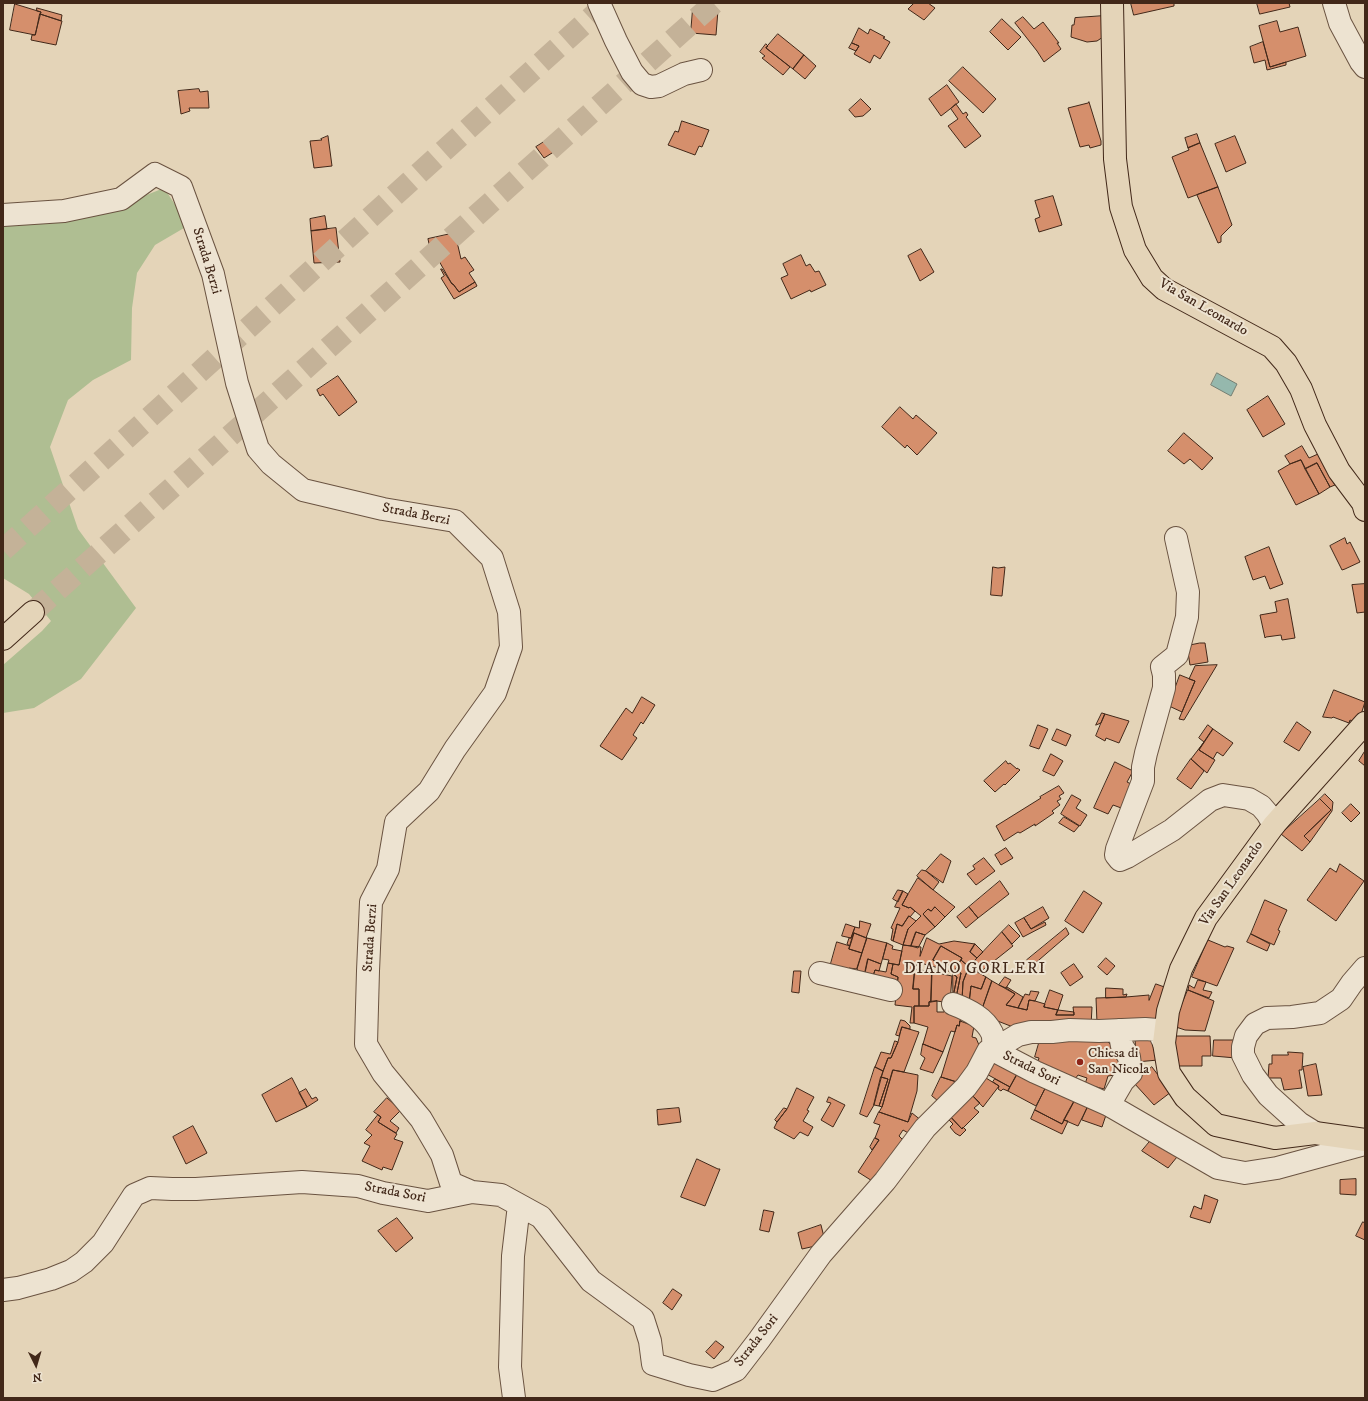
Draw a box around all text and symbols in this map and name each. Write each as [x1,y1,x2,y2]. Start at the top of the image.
street label: Strada Berzi [188,226,224,296]
street label: Via San Leonardo [1156,276,1250,340]
street label: Strada Berzi [381,500,451,530]
street label: Via San Leonardo [1196,838,1268,930]
street label: Strada Berzi [360,903,382,973]
district label: DIANO GORLERI [904,960,1046,980]
place label: Chiesa di San Nicola [1088,1046,1149,1078]
street label: Strada Sori [1000,1048,1062,1090]
marker: Chiesa di San Nicola [1075,1057,1085,1067]
street label: Strada Sori [363,1179,427,1207]
street label: Strada Sori [731,1311,783,1371]
north arrow [16,1345,56,1385]
text: N [32,1370,42,1384]

